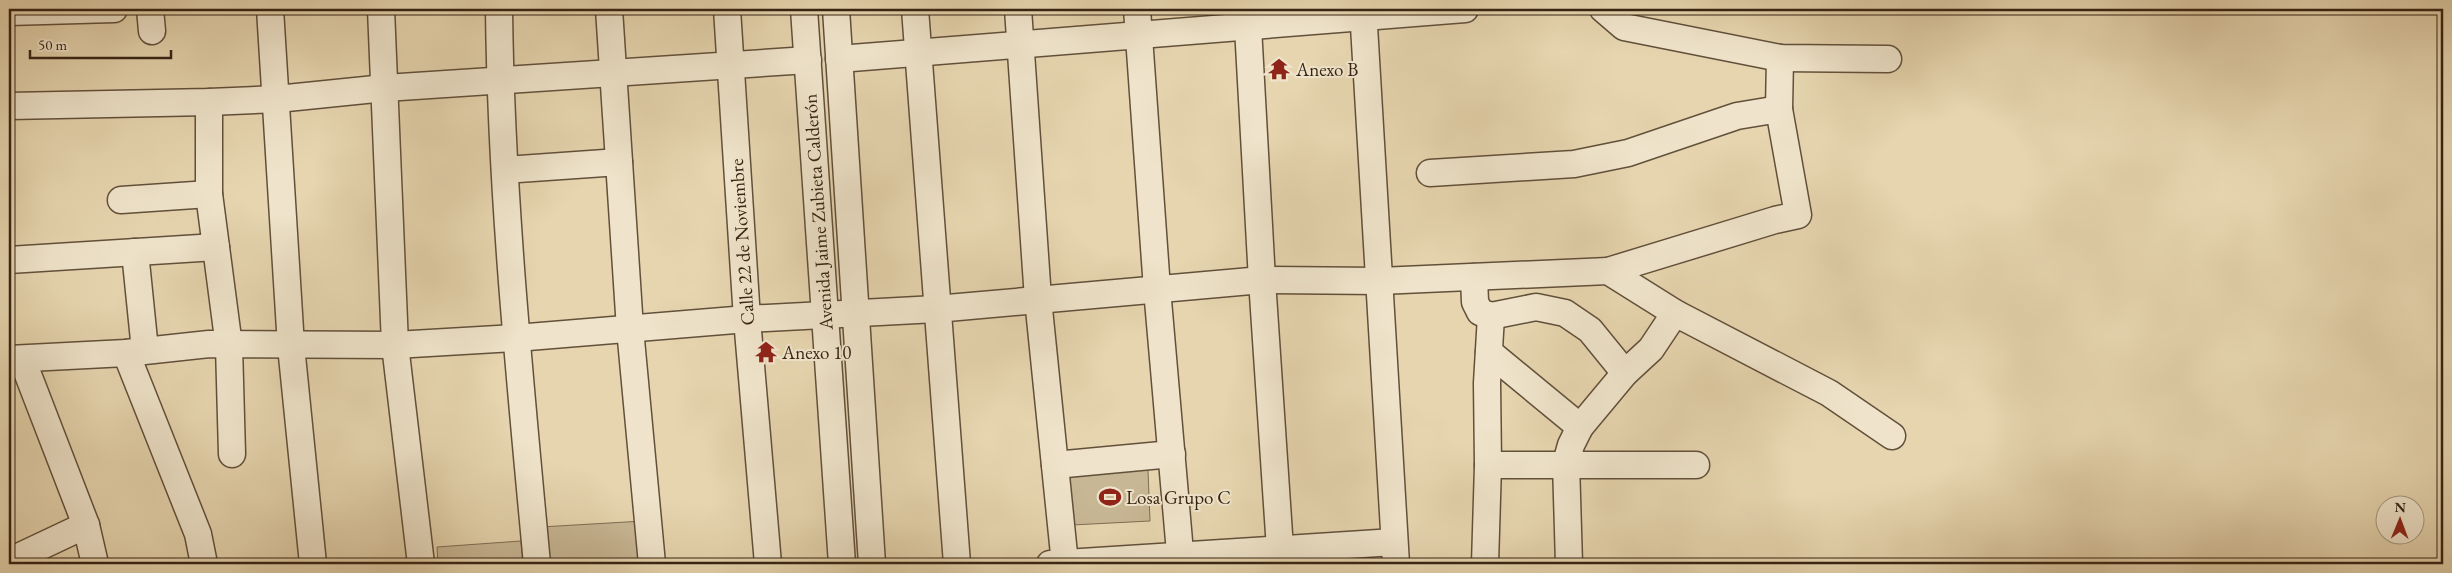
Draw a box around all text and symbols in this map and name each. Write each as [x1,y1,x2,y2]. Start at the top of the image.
scale bar [30,28,171,60]
text: 50 m [38,35,67,54]
temple icon: Anexo B [1266,56,1292,82]
place label: Anexo B [1295,57,1358,82]
street label: Avenida Jaime Zubieta Calderón [797,93,839,332]
street label: Calle 22 de Noviembre [724,158,760,326]
temple icon: Anexo 10 [753,339,779,365]
place label: Anexo 10 [781,340,851,365]
sports icon: Losa Grupo C [1097,484,1123,510]
place label: Losa Grupo C [1126,485,1231,510]
north arrow [2374,496,2424,546]
text: N [2394,498,2407,516]

